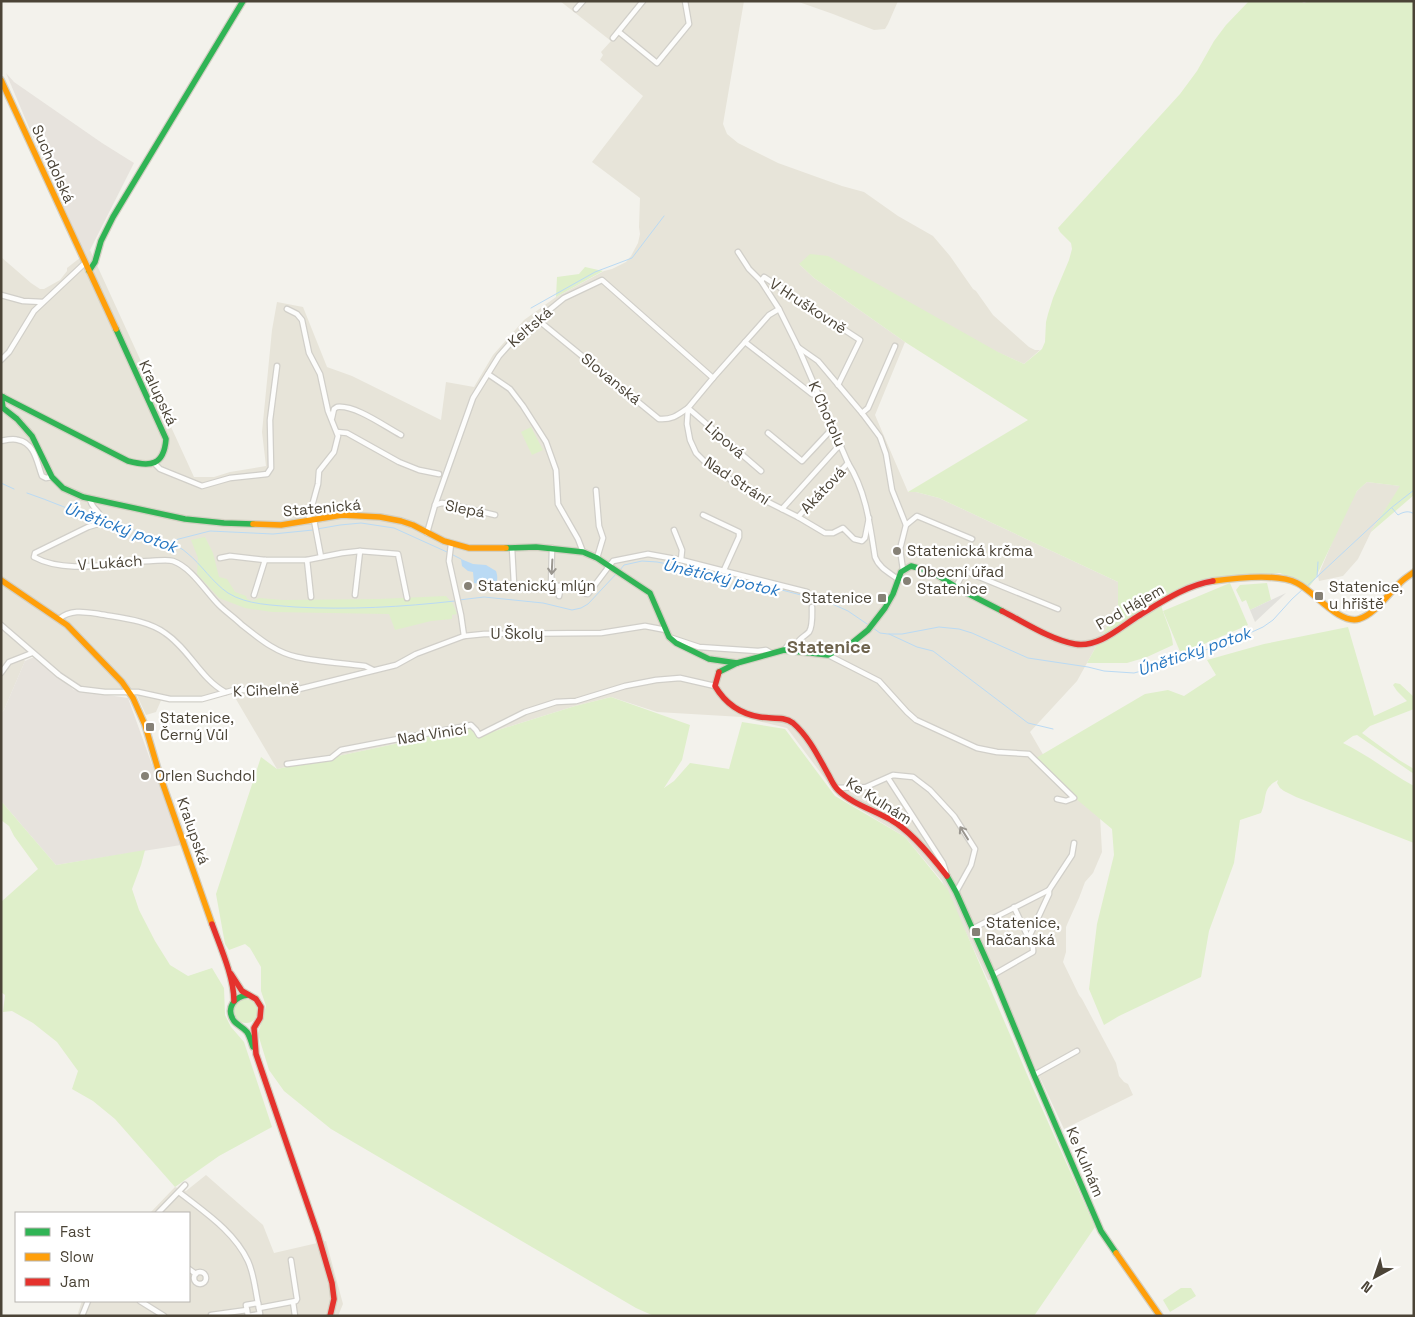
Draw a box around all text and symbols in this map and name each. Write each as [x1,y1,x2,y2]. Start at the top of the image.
street label: Suchdolská [28,122,79,206]
street label: V Hruškovně [766,274,851,338]
street label: Keltská [504,302,556,351]
street label: Slovanská [577,349,646,409]
street label: Kralupská [135,357,182,429]
street label: K Chotolu [805,378,850,449]
street label: Lipová [701,417,750,462]
street label: Nad Strání [701,452,774,509]
street label: Akátová [796,462,849,517]
street label: Statenická [282,495,362,520]
street label: Slepá [444,495,487,522]
water label: Únětický potok [62,497,182,558]
place label: Statenická krčma [907,541,1033,560]
marker: Statenická krčma [891,545,903,557]
street label: V Lukách [77,551,143,574]
water label: Únětický potok [661,554,783,602]
one-way arrow [547,559,556,575]
place label: Obecní úřad Statenice [917,562,1004,598]
marker: Obecní úřad Statenice [901,575,913,587]
place label: Statenický mlýn [478,576,596,595]
place label: Statenice, u hřiště [1329,577,1403,613]
street label: Pod Hájem [1092,579,1167,634]
marker: Statenický mlýn [462,580,474,592]
place label: Statenice [802,588,872,607]
marker: Statenice, u hřiště [1313,590,1325,602]
marker: Statenice [876,592,888,604]
water label: Únětický potok [1135,621,1256,681]
street label: U Školy [491,624,543,643]
district label: Statenice [787,635,871,658]
street label: K Cihelně [232,678,300,701]
place label: Statenice, Černý Vůl [160,708,234,744]
street label: Nad Vinicí [396,719,468,748]
marker: Statenice, Černý Vůl [144,721,156,733]
place label: Orlen Suchdol [155,766,255,785]
marker: Orlen Suchdol [139,770,151,782]
street label: Ke Kulnám [843,773,916,828]
street label: Kralupská [173,795,214,867]
one-way arrow [959,826,969,840]
place label: Statenice, Račanská [986,913,1060,949]
marker: Statenice, Račanská [970,926,982,938]
street label: Ke Kulnám [1062,1124,1109,1200]
legend [15,1212,190,1302]
text: Fast [60,1222,91,1241]
text: Slow [60,1247,94,1266]
north arrow [1350,1252,1400,1302]
text: Jam [60,1272,90,1291]
text: N [1357,1277,1376,1297]

